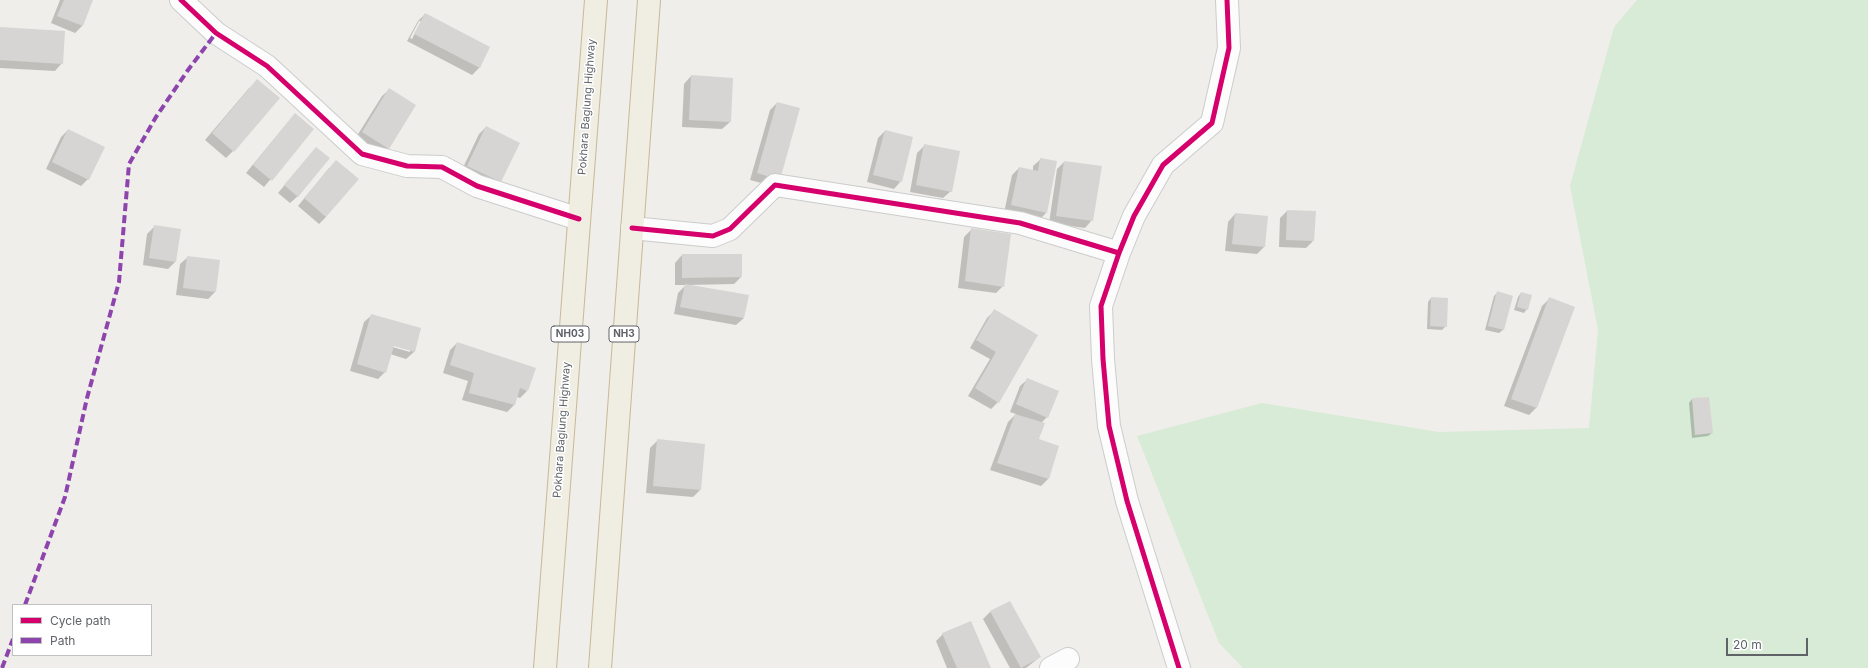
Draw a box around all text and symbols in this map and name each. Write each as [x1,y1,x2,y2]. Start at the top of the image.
street label: Pokhara Baglung Highway [576,38,598,176]
road number: NH03 [551,326,589,342]
road number: NH3 [609,326,639,342]
street label: Pokhara Baglung Highway [551,361,573,499]
legend [12,604,152,656]
text: Cycle path [50,613,111,628]
scale bar [1728,630,1810,656]
text: Path [50,633,75,648]
text: 20 m [1733,637,1762,652]

